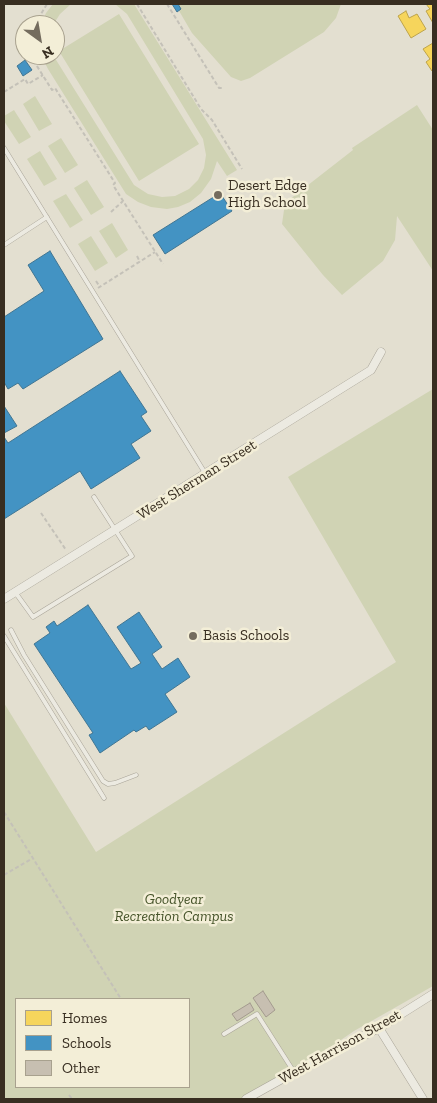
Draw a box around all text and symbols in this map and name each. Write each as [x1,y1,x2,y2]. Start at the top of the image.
north arrow [15,15,65,65]
text: N [39,42,57,62]
place label: Desert Edge High School [228,177,307,212]
marker: Desert Edge High School [212,189,224,201]
street label: West Sherman Street [134,436,260,524]
place label: Basis Schools [203,627,289,645]
marker: Basis Schools [187,630,199,642]
park label: Goodyear Recreation Campus [114,891,234,926]
legend [15,998,190,1088]
street label: West Harrison Street [276,1006,404,1088]
text: Homes [62,1009,107,1027]
text: Schools [62,1034,111,1052]
text: Other [62,1059,100,1077]

